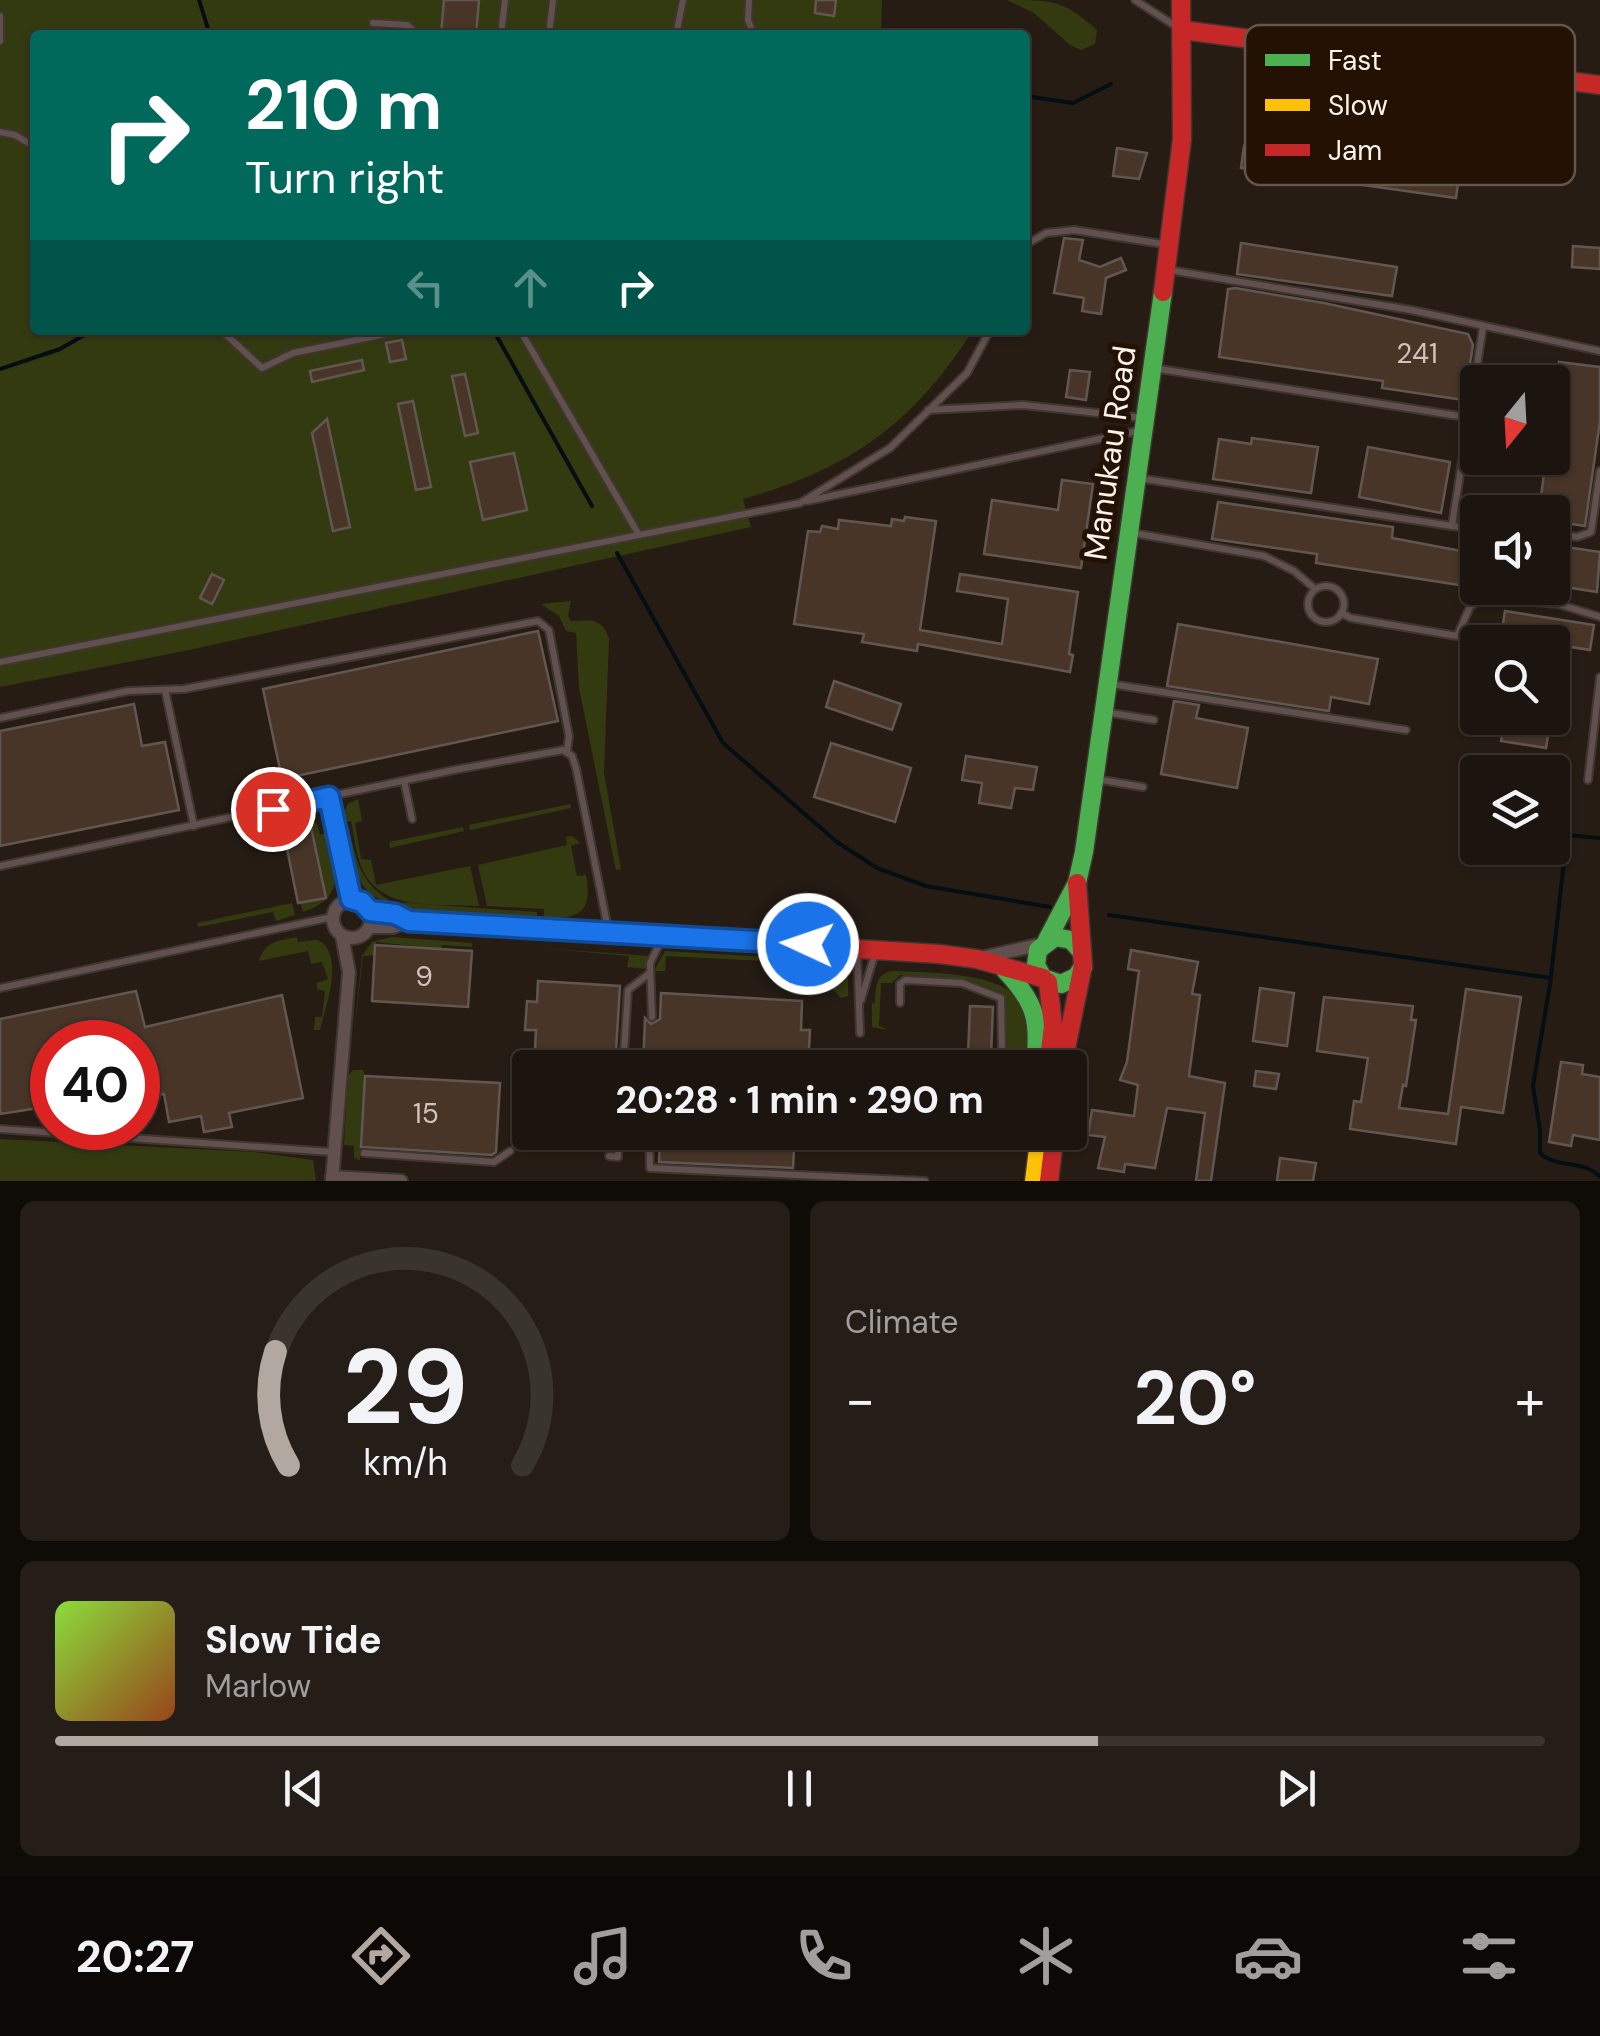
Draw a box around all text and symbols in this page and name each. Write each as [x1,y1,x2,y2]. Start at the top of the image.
legend [1245,25,1575,185]
text: Fast [1328,42,1382,79]
text: 210 m [245,60,442,151]
icon: right [80,70,210,200]
text: Slow [1328,87,1388,124]
text: Jam [1328,132,1382,169]
text: Turn right [245,148,444,207]
icon: left [398,260,453,315]
icon: ahead [503,260,558,315]
icon: right [608,260,663,315]
house number: 241 [1396,335,1438,372]
street label: Manukau Road [1074,343,1146,563]
north arrow [1460,365,1570,475]
map controls [1460,365,1570,865]
button: sound [1460,495,1570,605]
button: search [1460,625,1570,735]
button: layers [1460,755,1570,865]
pin [231,767,316,852]
icon: arrive [246,782,301,837]
position arrow [756,892,860,996]
house number: 9 [415,958,433,995]
speed limit sign: 40 [30,1020,160,1150]
text: 20:28 · 1 min · 290 m [615,1075,984,1125]
house number: 15 [413,1095,439,1132]
text: Climate [845,1301,959,1343]
text: 29 [342,1320,468,1455]
text: 20° [1134,1350,1257,1447]
text: − [845,1364,875,1436]
text: + [1515,1364,1545,1436]
text: km/h [363,1440,447,1486]
text: Slow Tide [205,1615,382,1665]
text: Marlow [205,1665,311,1707]
icon: previous [276,1761,331,1816]
icon: pause [772,1761,827,1816]
icon: next [1269,1761,1324,1816]
icon: directions [346,1921,416,1991]
icon: music [568,1921,638,1991]
icon: phone [789,1921,859,1991]
icon: climate [1011,1921,1081,1991]
icon: car [1233,1921,1303,1991]
icon: filters [1454,1921,1524,1991]
text: 20:27 [76,1927,195,1986]

